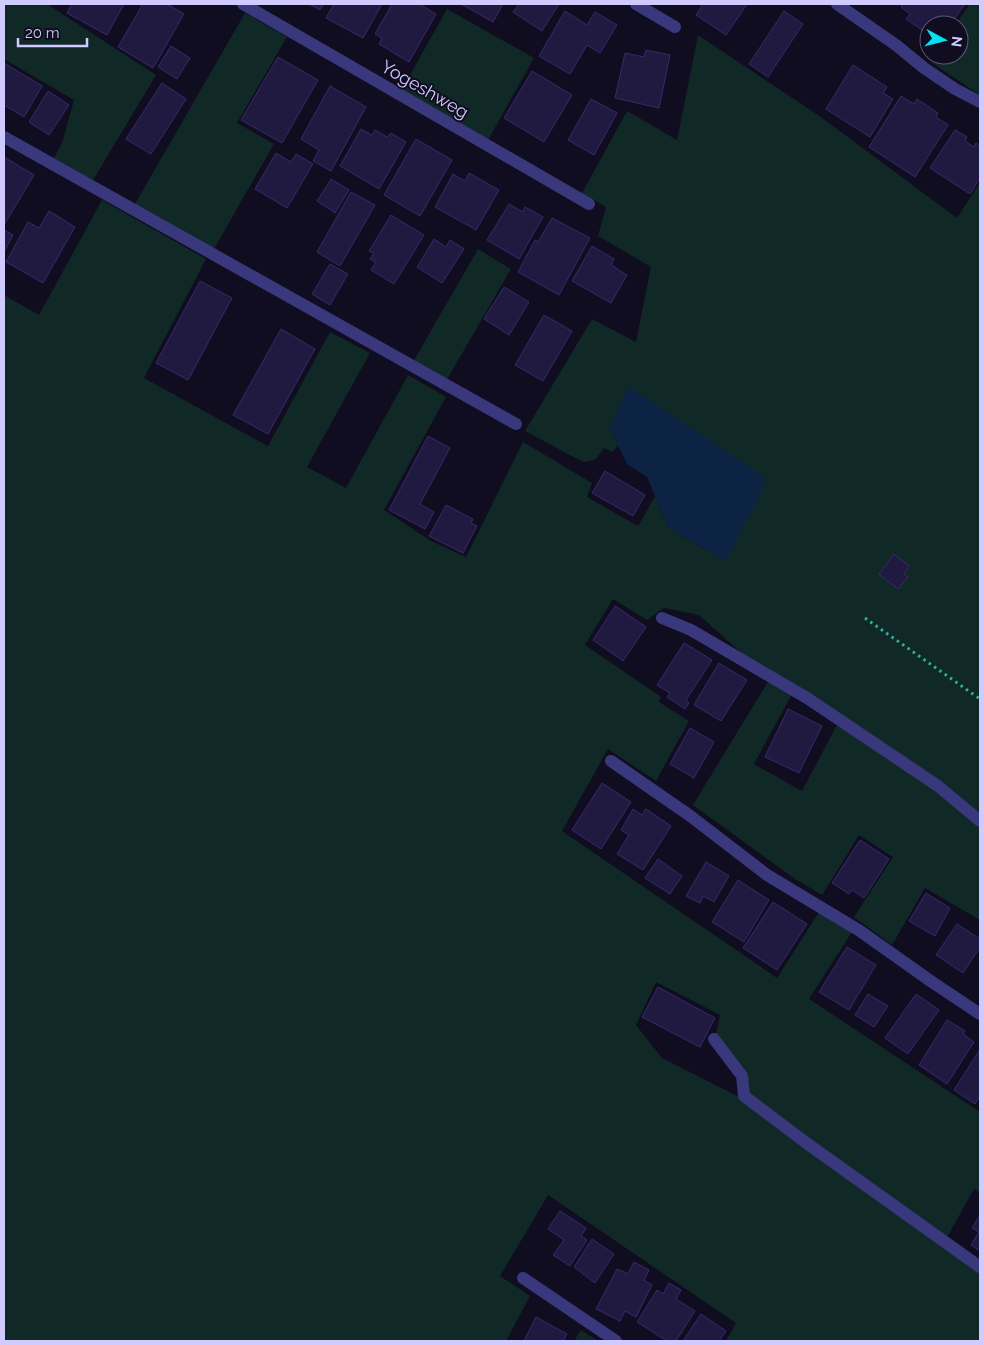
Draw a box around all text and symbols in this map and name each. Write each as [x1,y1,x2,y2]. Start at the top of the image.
scale bar [18,15,86,47]
north arrow [919,15,969,65]
text: 20 m [25,24,60,42]
text: N [948,35,965,48]
street label: Yogeshweg [378,56,472,122]

